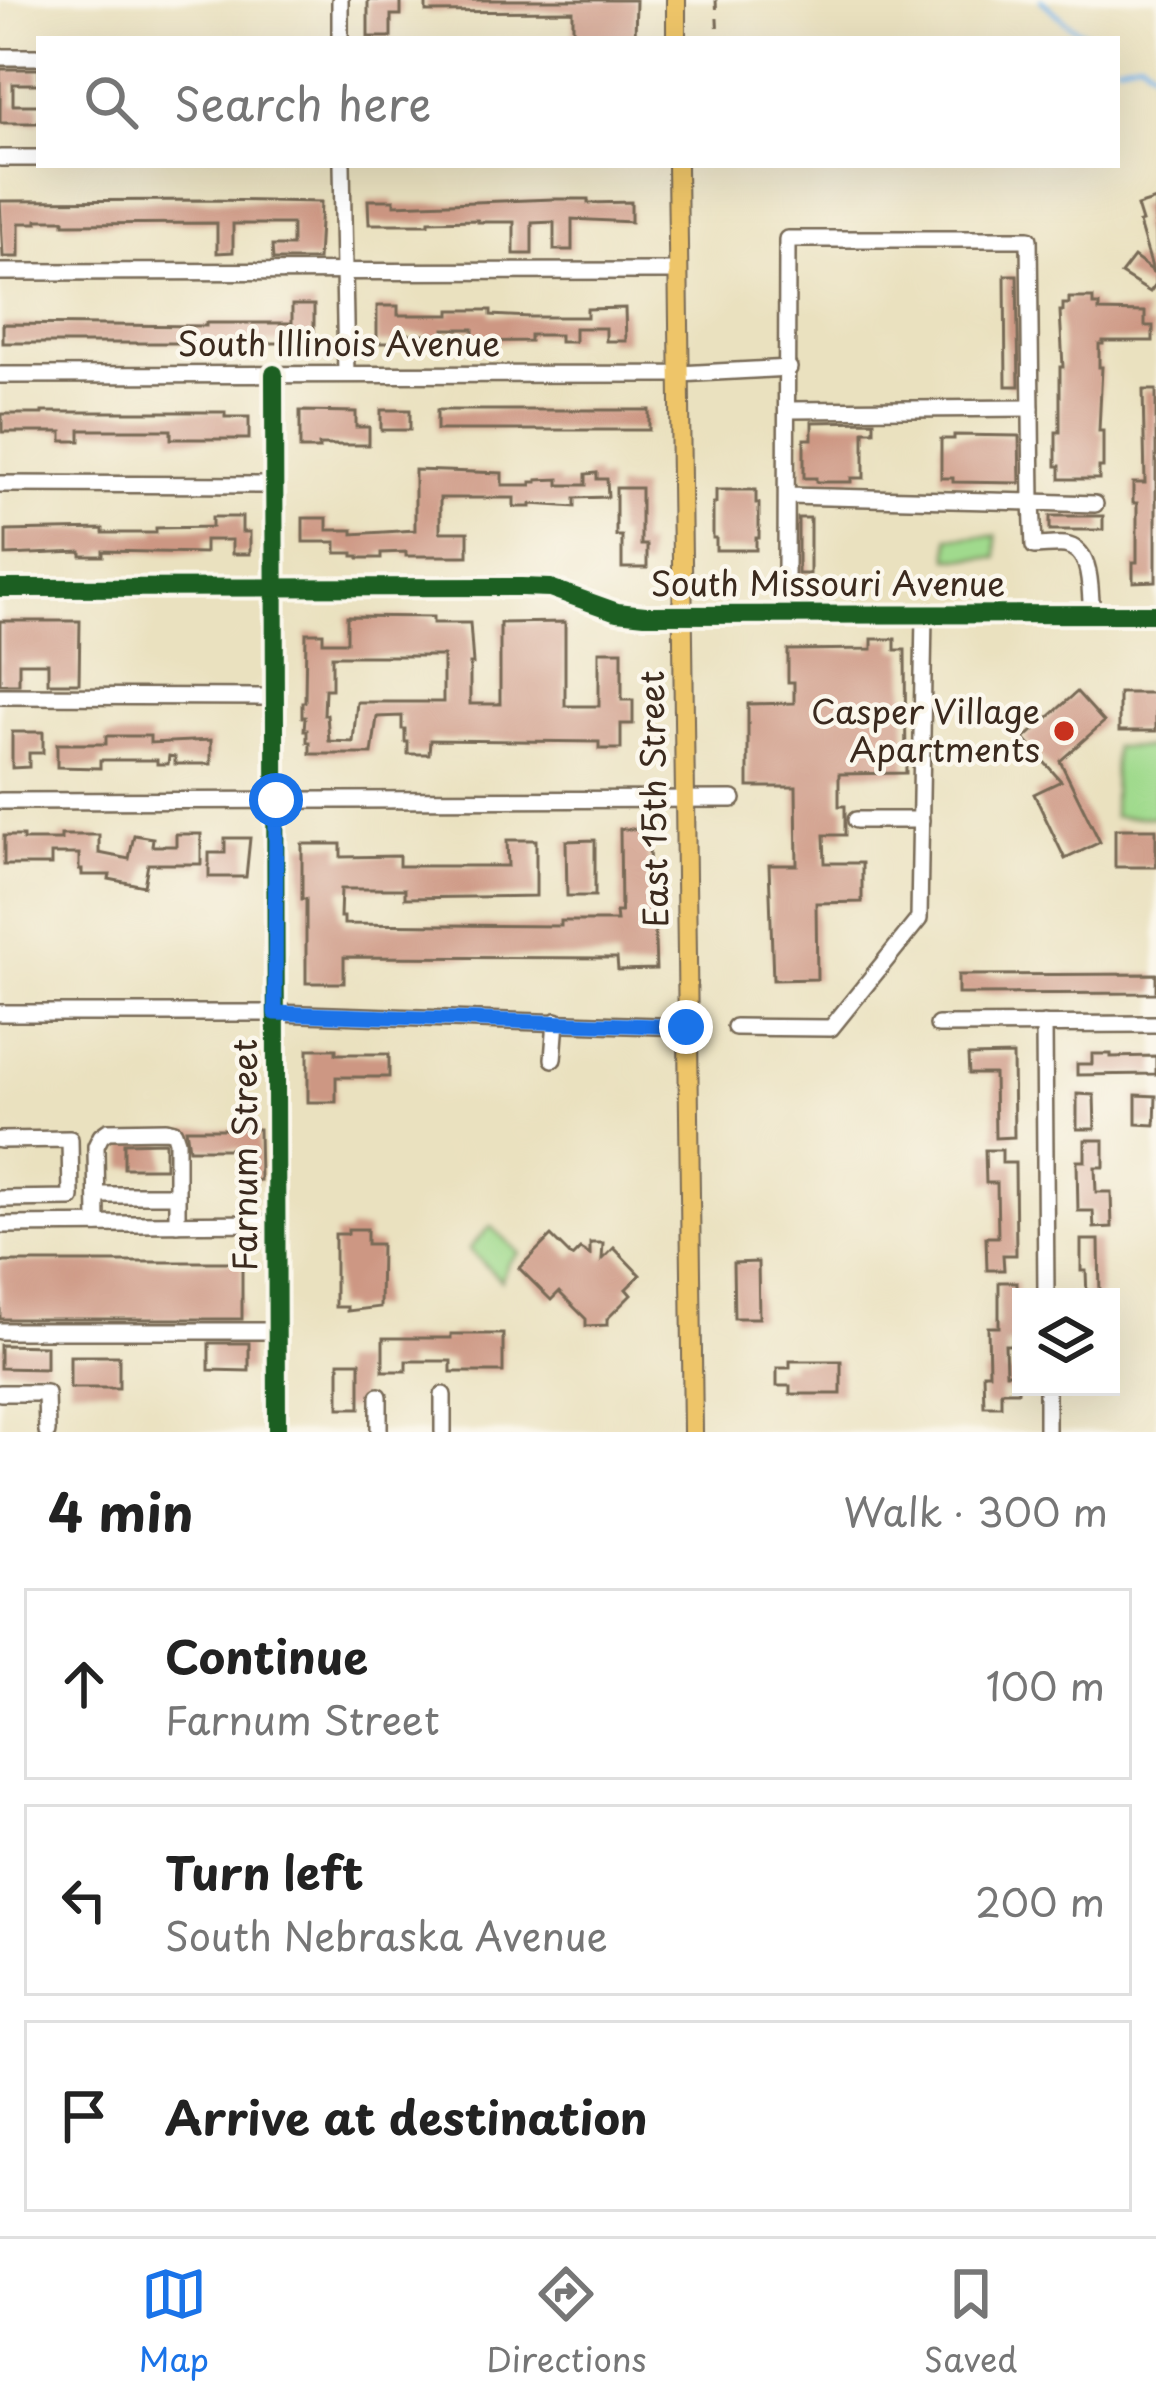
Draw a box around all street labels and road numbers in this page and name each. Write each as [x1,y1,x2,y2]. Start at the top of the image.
street label: South Illinois Avenue [178,317,500,367]
street label: South Missouri Avenue [651,557,1005,607]
street label: East 15th Street [625,670,679,928]
street label: Farnum Street [218,1039,268,1271]

